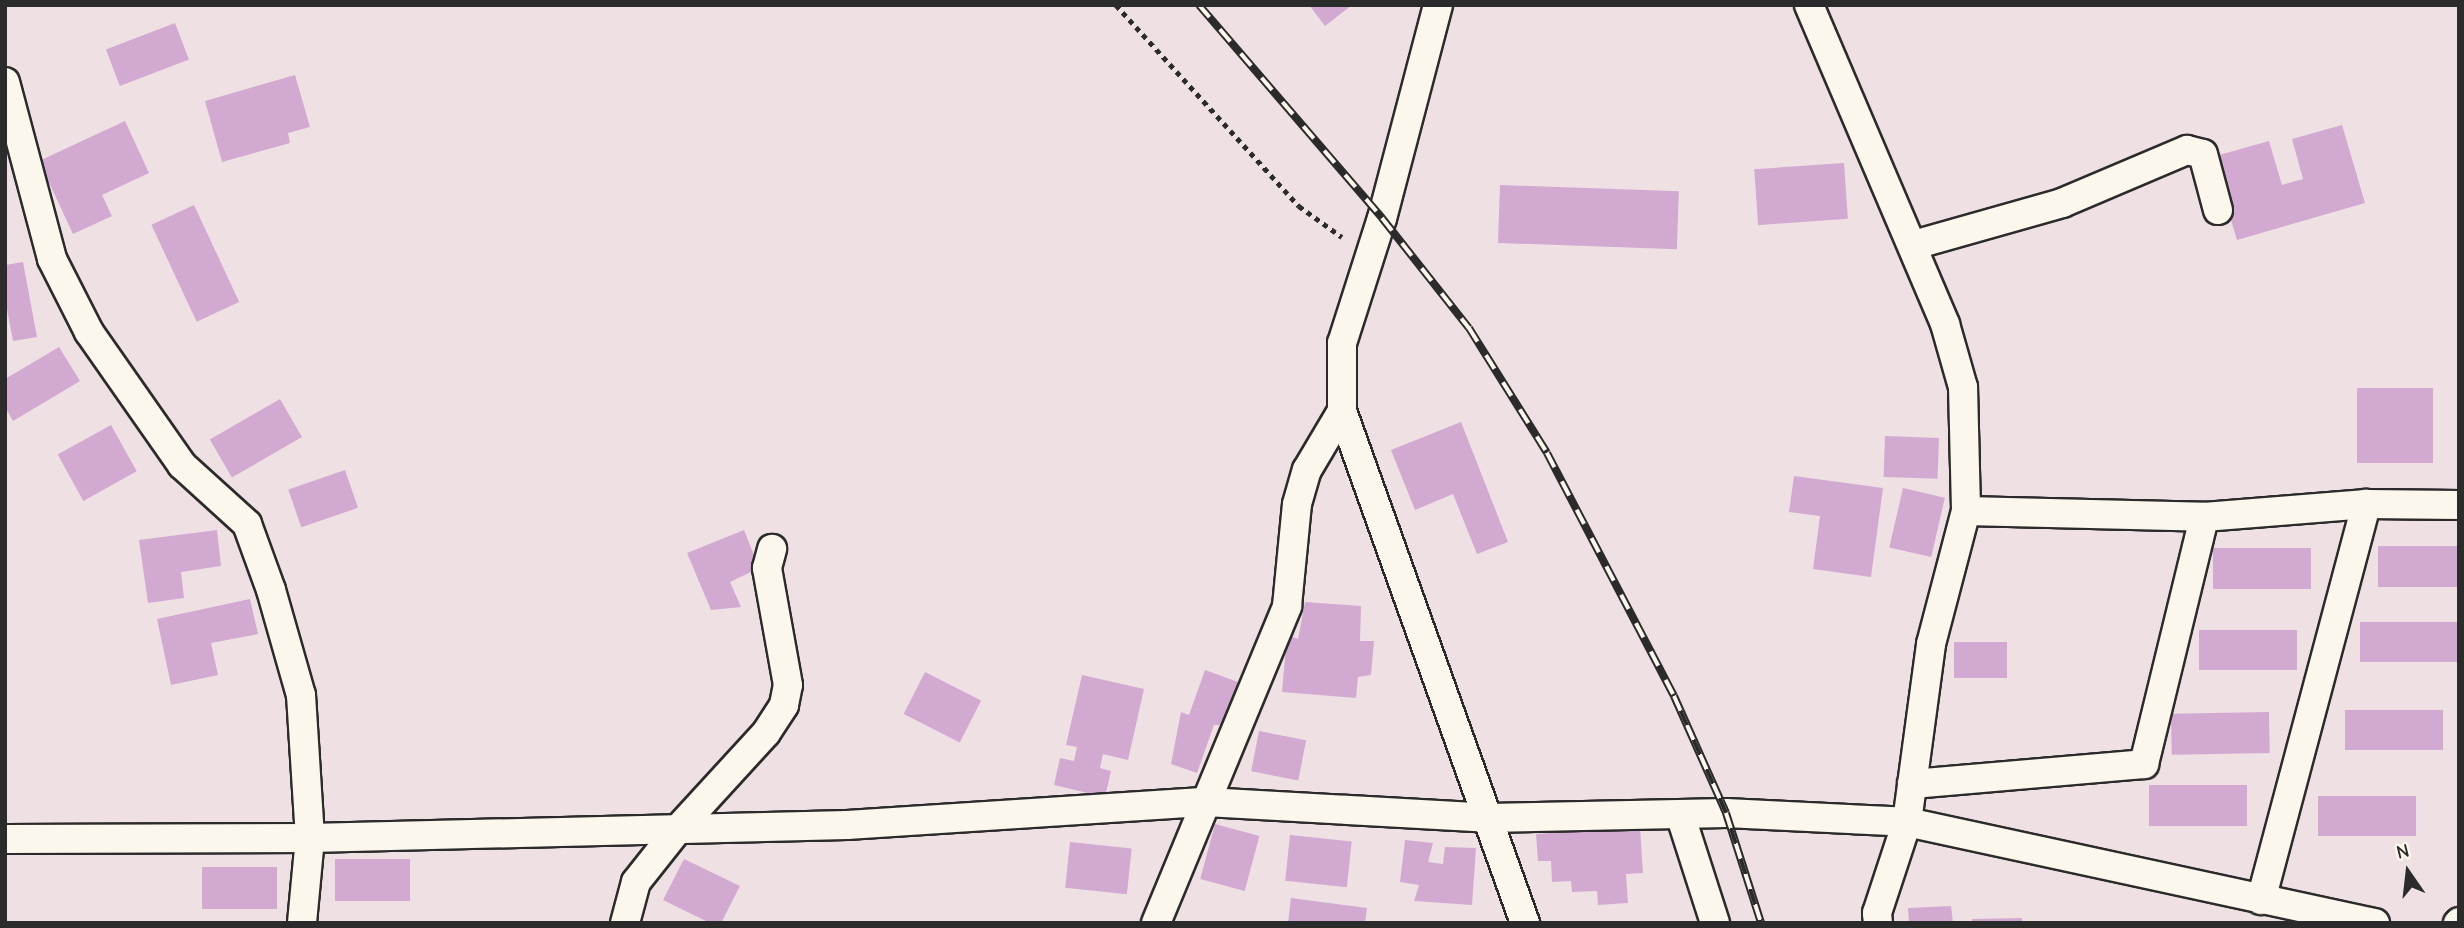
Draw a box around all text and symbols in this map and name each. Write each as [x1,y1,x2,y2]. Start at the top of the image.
north arrow [2373,837,2443,907]
text: N [2394,839,2412,864]

